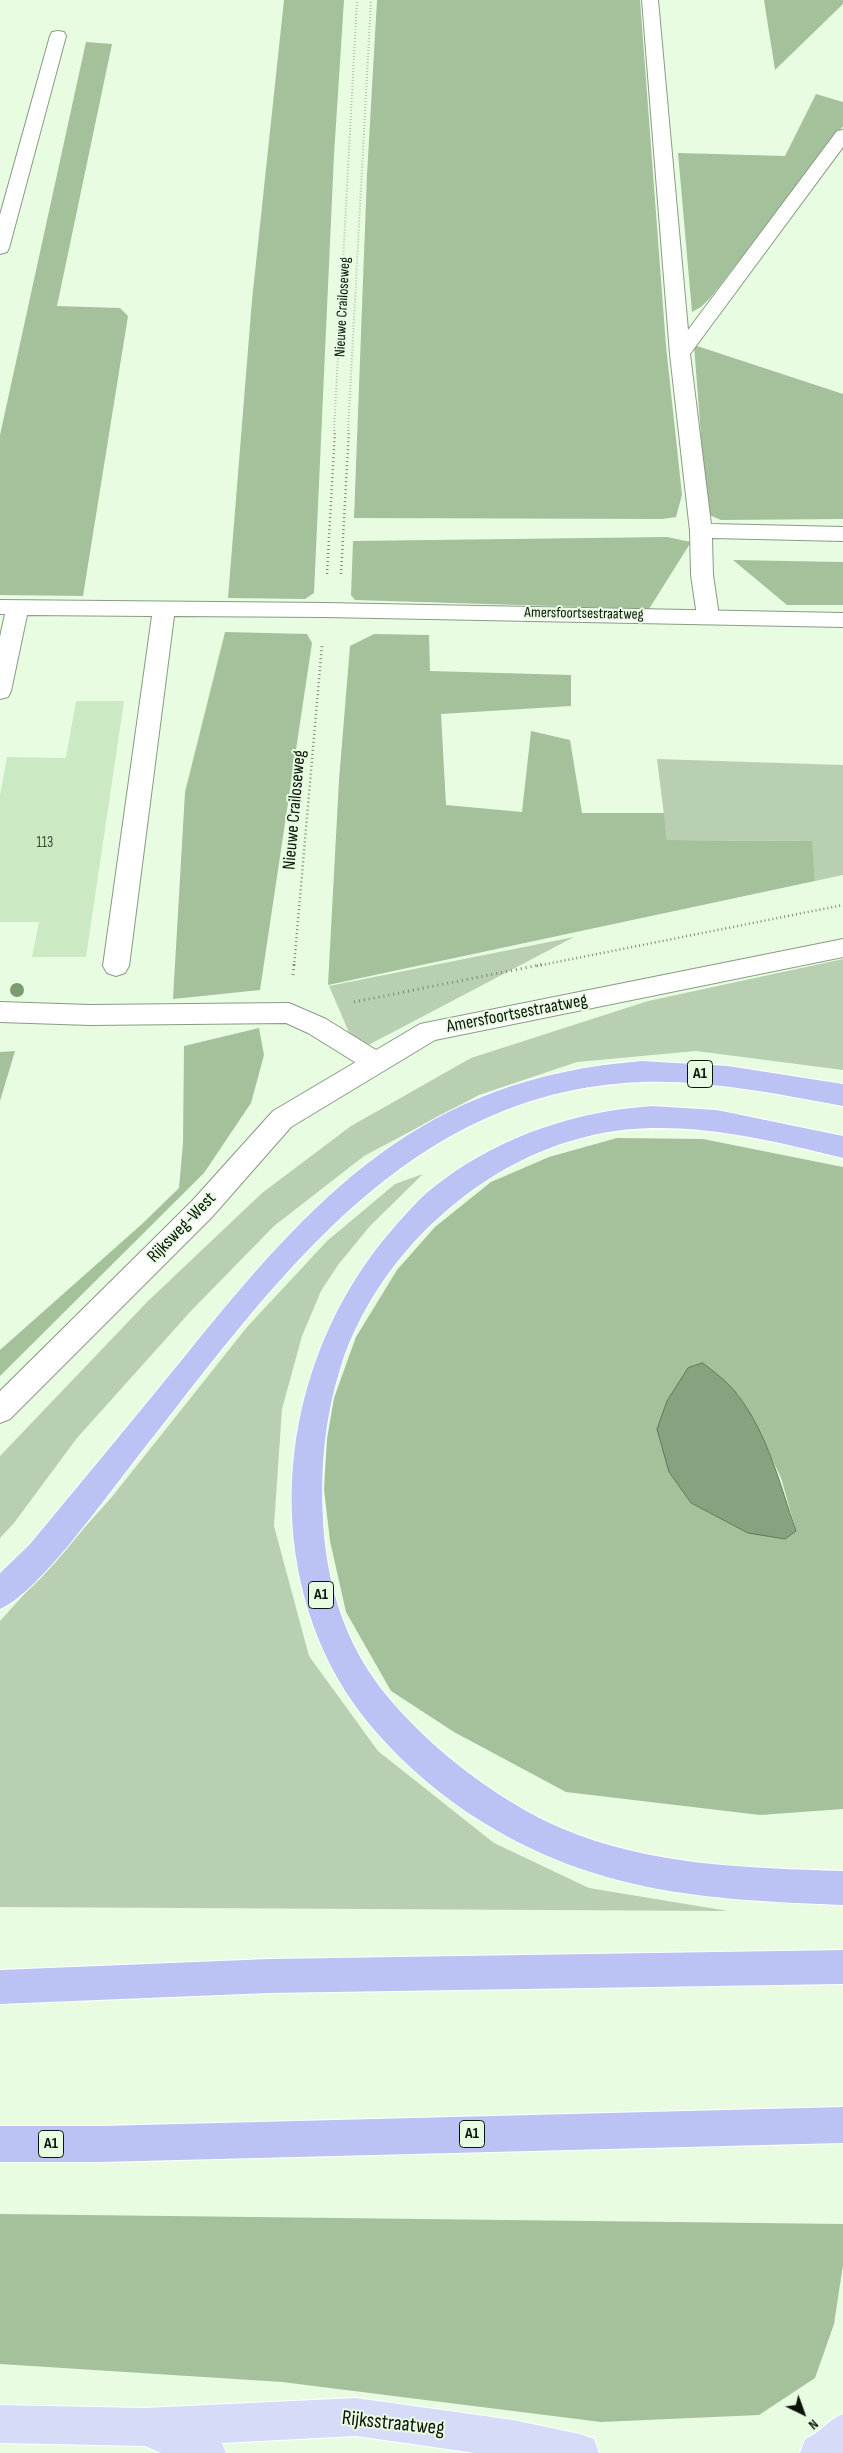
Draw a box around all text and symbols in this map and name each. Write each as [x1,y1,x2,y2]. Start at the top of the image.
street label: Nieuwe Crailoseweg [331,257,355,357]
street label: Amersfoortsestraatweg [524,604,644,624]
street label: Nieuwe Crailoseweg [279,749,311,871]
house number: 113 [37,834,53,852]
street label: Amersfoortsestraatweg [445,990,589,1038]
road number: A1 [688,1060,712,1088]
street label: Rijksweg-West [143,1188,221,1268]
road number: A1 [308,1582,334,1608]
road number: A1 [460,2120,484,2148]
road number: A1 [38,2130,64,2158]
north arrow [778,2388,828,2438]
street label: Rijksstraatweg [340,2406,446,2442]
text: N [805,2416,822,2433]

